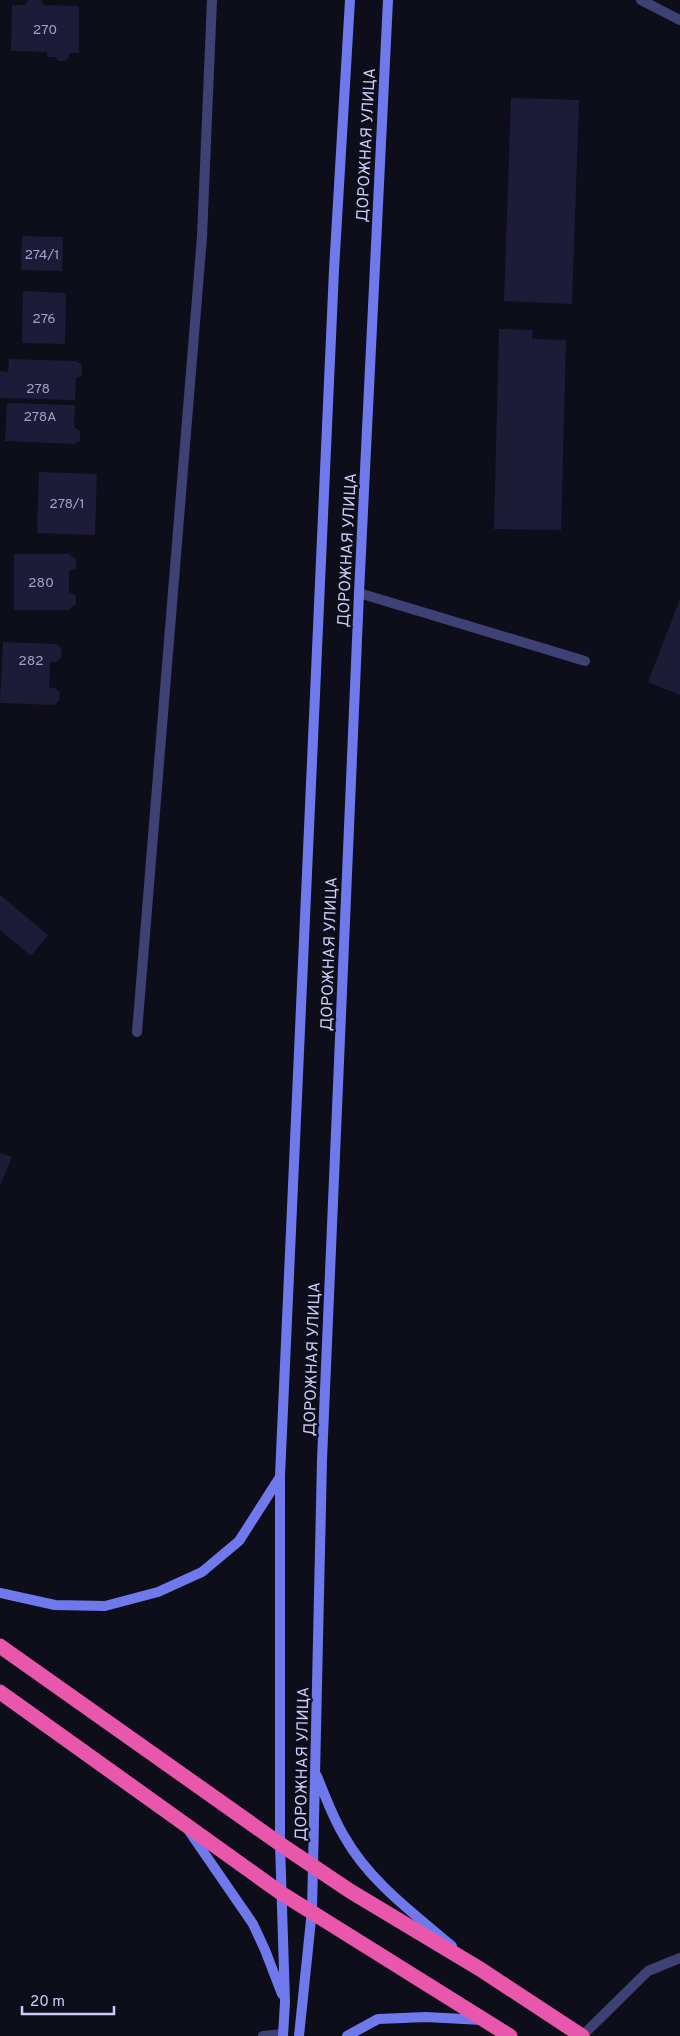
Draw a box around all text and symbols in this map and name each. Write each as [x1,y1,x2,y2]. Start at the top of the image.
house number: 270 [33,22,57,39]
street label: ДОРОЖНАЯ УЛИЦА [353,67,381,223]
house number: 274/1 [24,247,60,264]
house number: 276 [32,311,56,328]
house number: 278 [26,381,50,398]
house number: 278А [23,409,57,426]
street label: ДОРОЖНАЯ УЛИЦА [334,472,362,628]
house number: 278/1 [49,496,85,513]
house number: 280 [28,575,54,592]
house number: 282 [18,653,44,670]
street label: ДОРОЖНАЯ УЛИЦА [317,876,343,1032]
street label: ДОРОЖНАЯ УЛИЦА [300,1281,326,1437]
street label: ДОРОЖНАЯ УЛИЦА [292,1687,314,1841]
scale bar [22,1984,115,2016]
text: 20 m [30,1993,65,2012]

